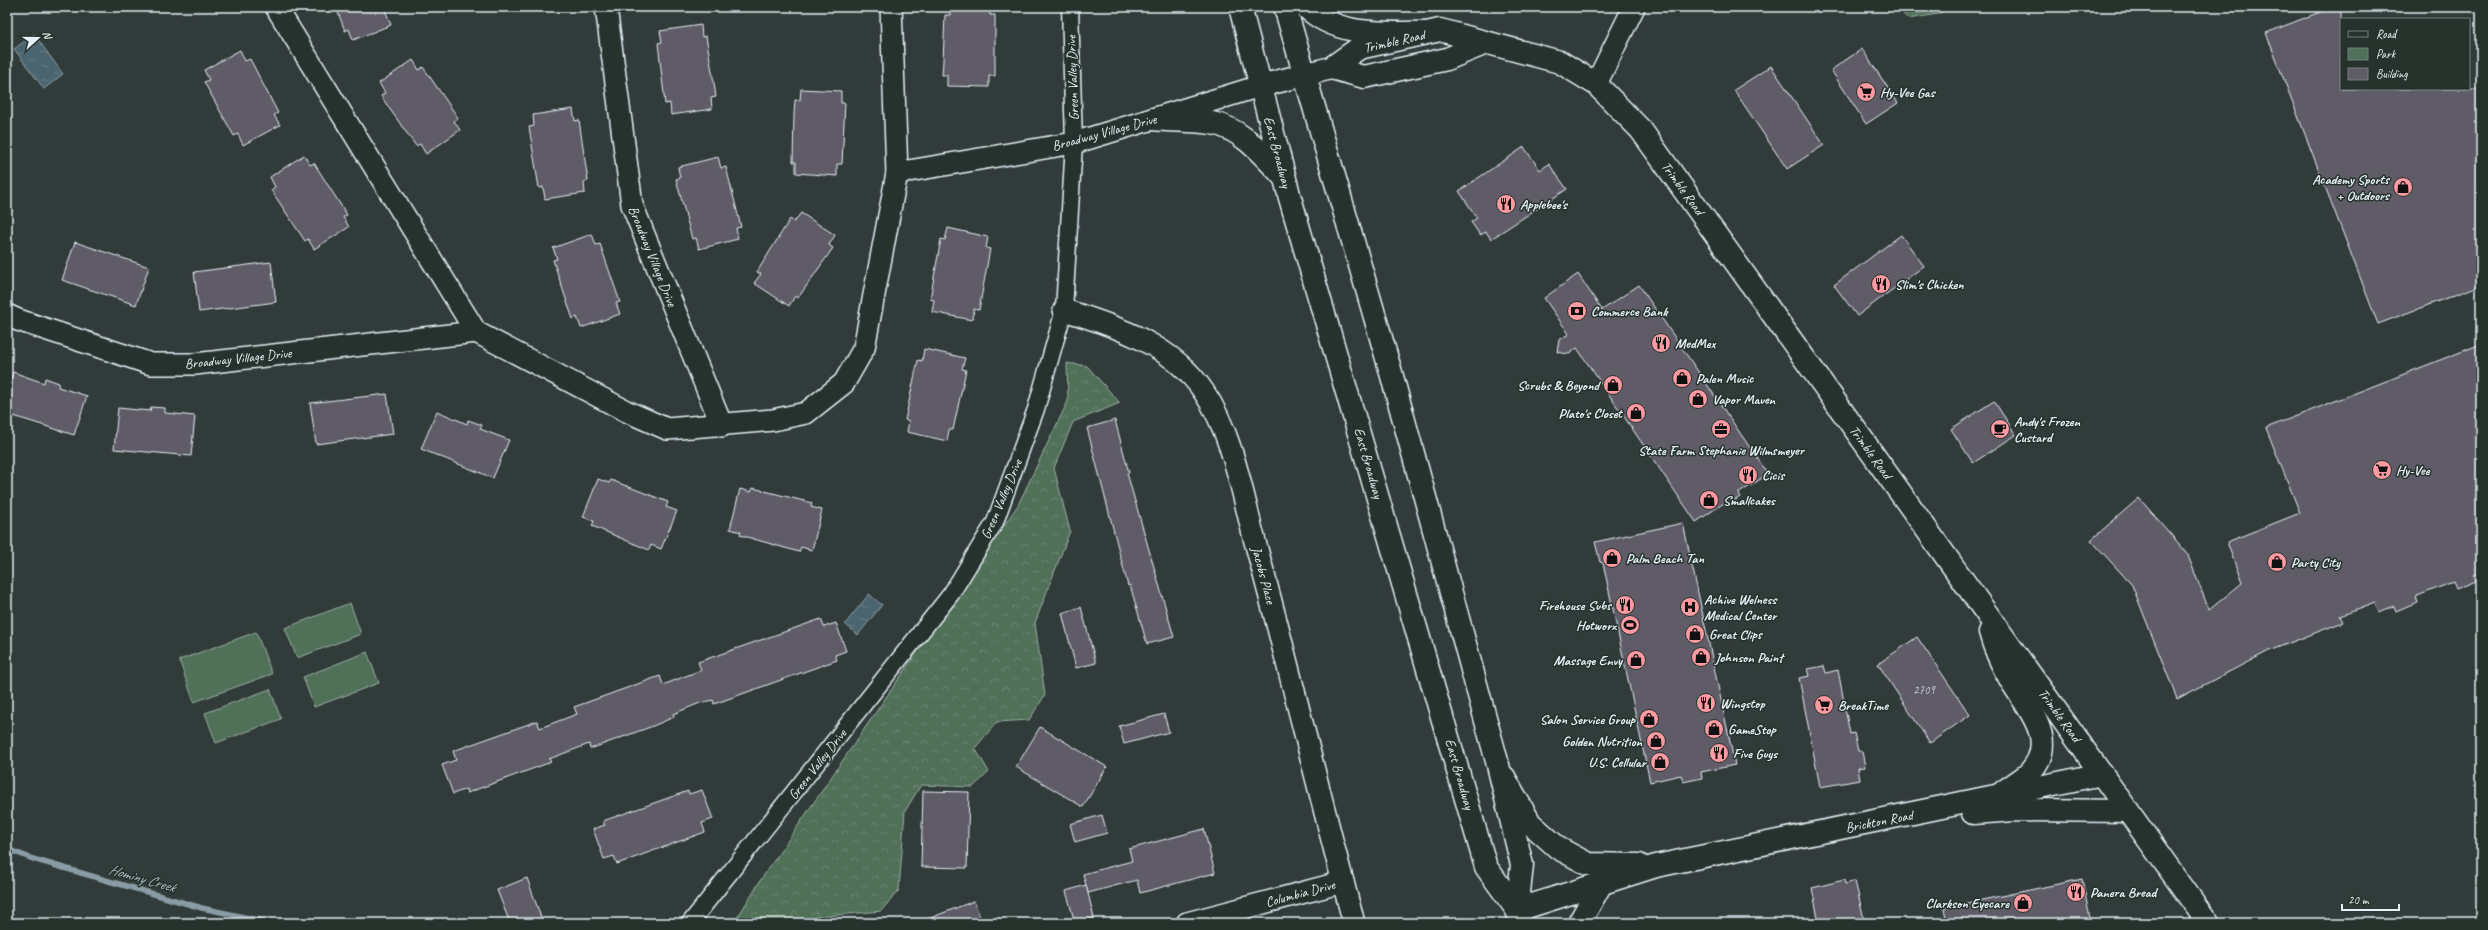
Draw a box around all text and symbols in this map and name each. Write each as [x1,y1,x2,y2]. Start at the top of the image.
north arrow [18,18,58,58]
legend [2340,18,2470,90]
street label: Trimble Road [1362,26,1429,57]
text: Road [2376,26,2398,42]
text: N [40,29,56,42]
street label: Green Valley Drive [1062,34,1082,121]
text: Park [2376,46,2397,62]
text: Building [2376,66,2408,82]
supermarket icon: Hy-Vee Gas [1855,81,1877,103]
place label: Hy-Vee Gas [1880,84,1937,101]
street label: Broadway Village Drive [1050,110,1159,155]
street label: East Broadway [1260,115,1295,191]
street label: Trimble Road [1658,158,1709,220]
place label: Academy Sports + Outdoors [2312,171,2391,204]
shop icon: Academy Sports + Outdoors [2392,176,2414,198]
restaurant icon: Applebee's [1495,193,1517,215]
place label: Applebee's [1520,196,1569,213]
street label: Broadway Village Drive [625,203,681,310]
restaurant icon: Slim's Chicken [1870,273,1892,295]
place label: Slim's Chicken [1895,276,1964,293]
bank icon: Commerce Bank [1566,300,1588,322]
place label: Commerce Bank [1591,303,1669,320]
restaurant icon: MedMex [1650,332,1672,354]
place label: MedMex [1675,335,1716,352]
street label: Broadway Village Drive [184,344,294,373]
shop icon: Palen Music [1671,367,1693,389]
place label: Palen Music [1696,370,1754,387]
shop icon: Scrubs & Beyond [1602,374,1624,396]
place label: Scrubs & Beyond [1517,377,1601,394]
shop icon: Vapor Maven [1687,388,1709,410]
place label: Vapor Maven [1712,391,1776,408]
shop icon: Plato's Closet [1625,402,1647,424]
place label: Plato's Closet [1558,405,1623,422]
place label: Andy's Frozen Custard [2014,413,2080,446]
office icon: State Farm Stephanie Wilmsmeyer [1710,418,1732,440]
cafe icon: Andy's Frozen Custard [1989,418,2011,440]
street label: Trimble Road [1846,422,1897,484]
street label: East Broadway [1350,426,1387,502]
place label: State Farm Stephanie Wilmsmeyer [1638,442,1806,459]
street label: Green Valley Drive [977,455,1026,542]
supermarket icon: Hy-Vee [2371,459,2393,481]
place label: Hy-Vee [2396,462,2431,479]
restaurant icon: Cicis [1737,464,1759,486]
place label: Cicis [1762,467,1786,484]
shop icon: Smallcakes [1698,489,1720,511]
place label: Smallcakes [1723,492,1777,509]
street label: Jacobs Place [1247,544,1280,607]
shop icon: Palm Beach Tan [1601,547,1623,569]
place label: Palm Beach Tan [1626,550,1705,567]
shop icon: Party City [2266,551,2288,573]
place label: Party City [2291,554,2341,571]
place label: Achive Welness Medical Center [1704,591,1778,624]
restaurant icon: Firehouse Subs [1614,594,1636,616]
hospital icon: Achive Welness Medical Center [1679,596,1701,618]
place label: Firehouse Subs [1539,597,1613,614]
sports icon: Hotworx [1619,614,1641,636]
place label: Hotworx [1576,617,1617,634]
shop icon: Great Clips [1684,623,1706,645]
place label: Great Clips [1709,626,1764,643]
shop icon: Johnson Paint [1690,646,1712,668]
shop icon: Massage Envy [1625,649,1647,671]
place label: Johnson Paint [1714,649,1785,666]
place label: Massage Envy [1554,652,1624,669]
house number: 2709 [1913,682,1936,698]
street label: Trimble Road [2035,685,2086,747]
restaurant icon: Wingstop [1695,692,1717,714]
supermarket icon: BreakTime [1813,694,1835,716]
place label: Wingstop [1720,695,1766,712]
place label: BreakTime [1838,697,1889,714]
shop icon: Salon Service Group [1638,708,1660,730]
place label: Salon Service Group [1540,711,1637,728]
shop icon: GameStop [1703,718,1725,740]
place label: GameStop [1728,721,1777,738]
street label: Green Valley Drive [785,724,851,803]
shop icon: Golden Nutrition [1645,730,1667,752]
place label: Golden Nutrition [1562,733,1643,750]
street label: East Broadway [1441,737,1478,813]
restaurant icon: Five Guys [1708,742,1730,764]
place label: Five Guys [1733,745,1779,762]
shop icon: U.S. Cellular [1649,751,1671,773]
place label: U.S. Cellular [1588,754,1648,771]
street label: Brickton Road [1844,806,1917,836]
water label: Hominy Creek [106,860,180,898]
street label: Columbia Drive [1264,876,1338,911]
restaurant icon: Panera Bread [2065,881,2087,903]
place label: Panera Bread [2090,884,2158,901]
scale bar [2342,886,2399,912]
shop icon: Clarkson Eyecare [2012,892,2034,914]
text: 20 m [2348,892,2370,908]
place label: Clarkson Eyecare [1925,895,2010,912]

